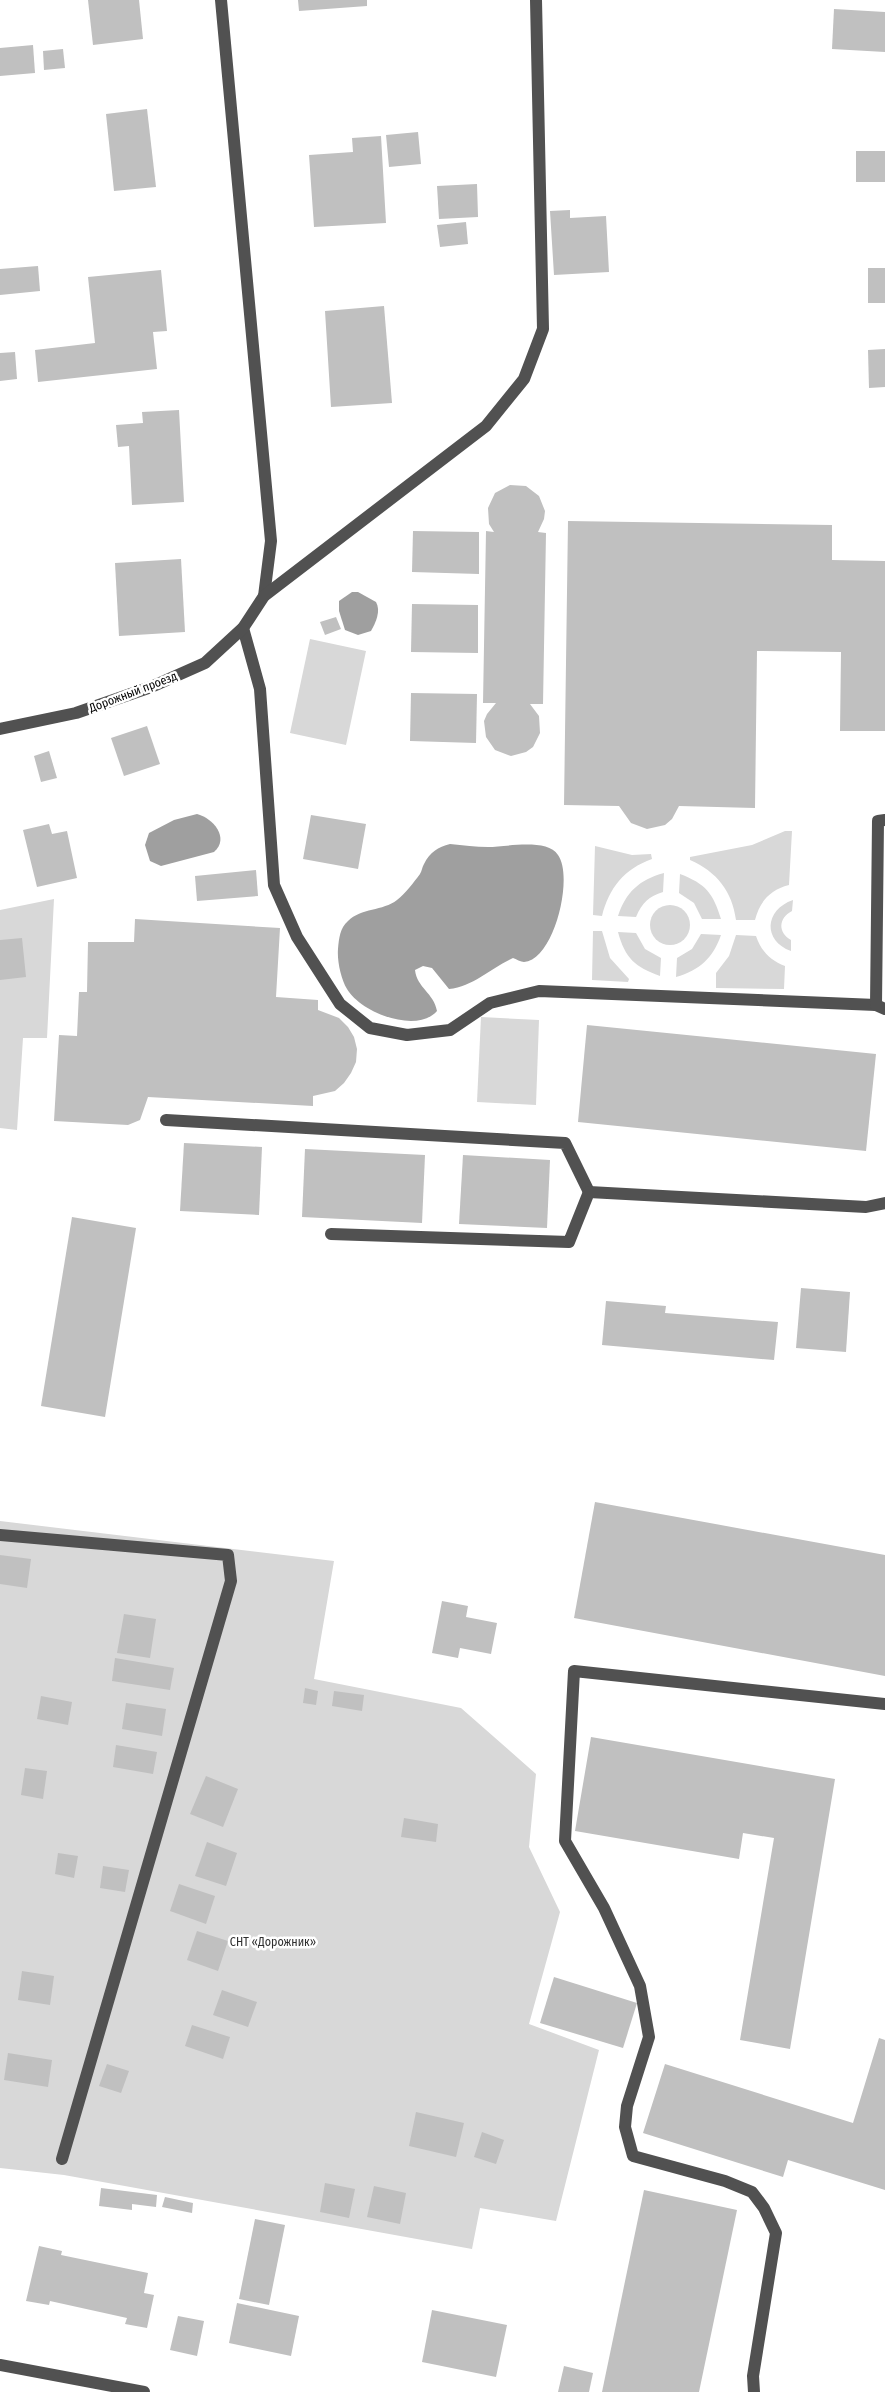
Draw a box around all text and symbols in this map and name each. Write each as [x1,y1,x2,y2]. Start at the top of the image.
street label: Дорожный проезд [86,669,179,716]
park label: СНТ «Дорожник» [230,1935,316,1949]

